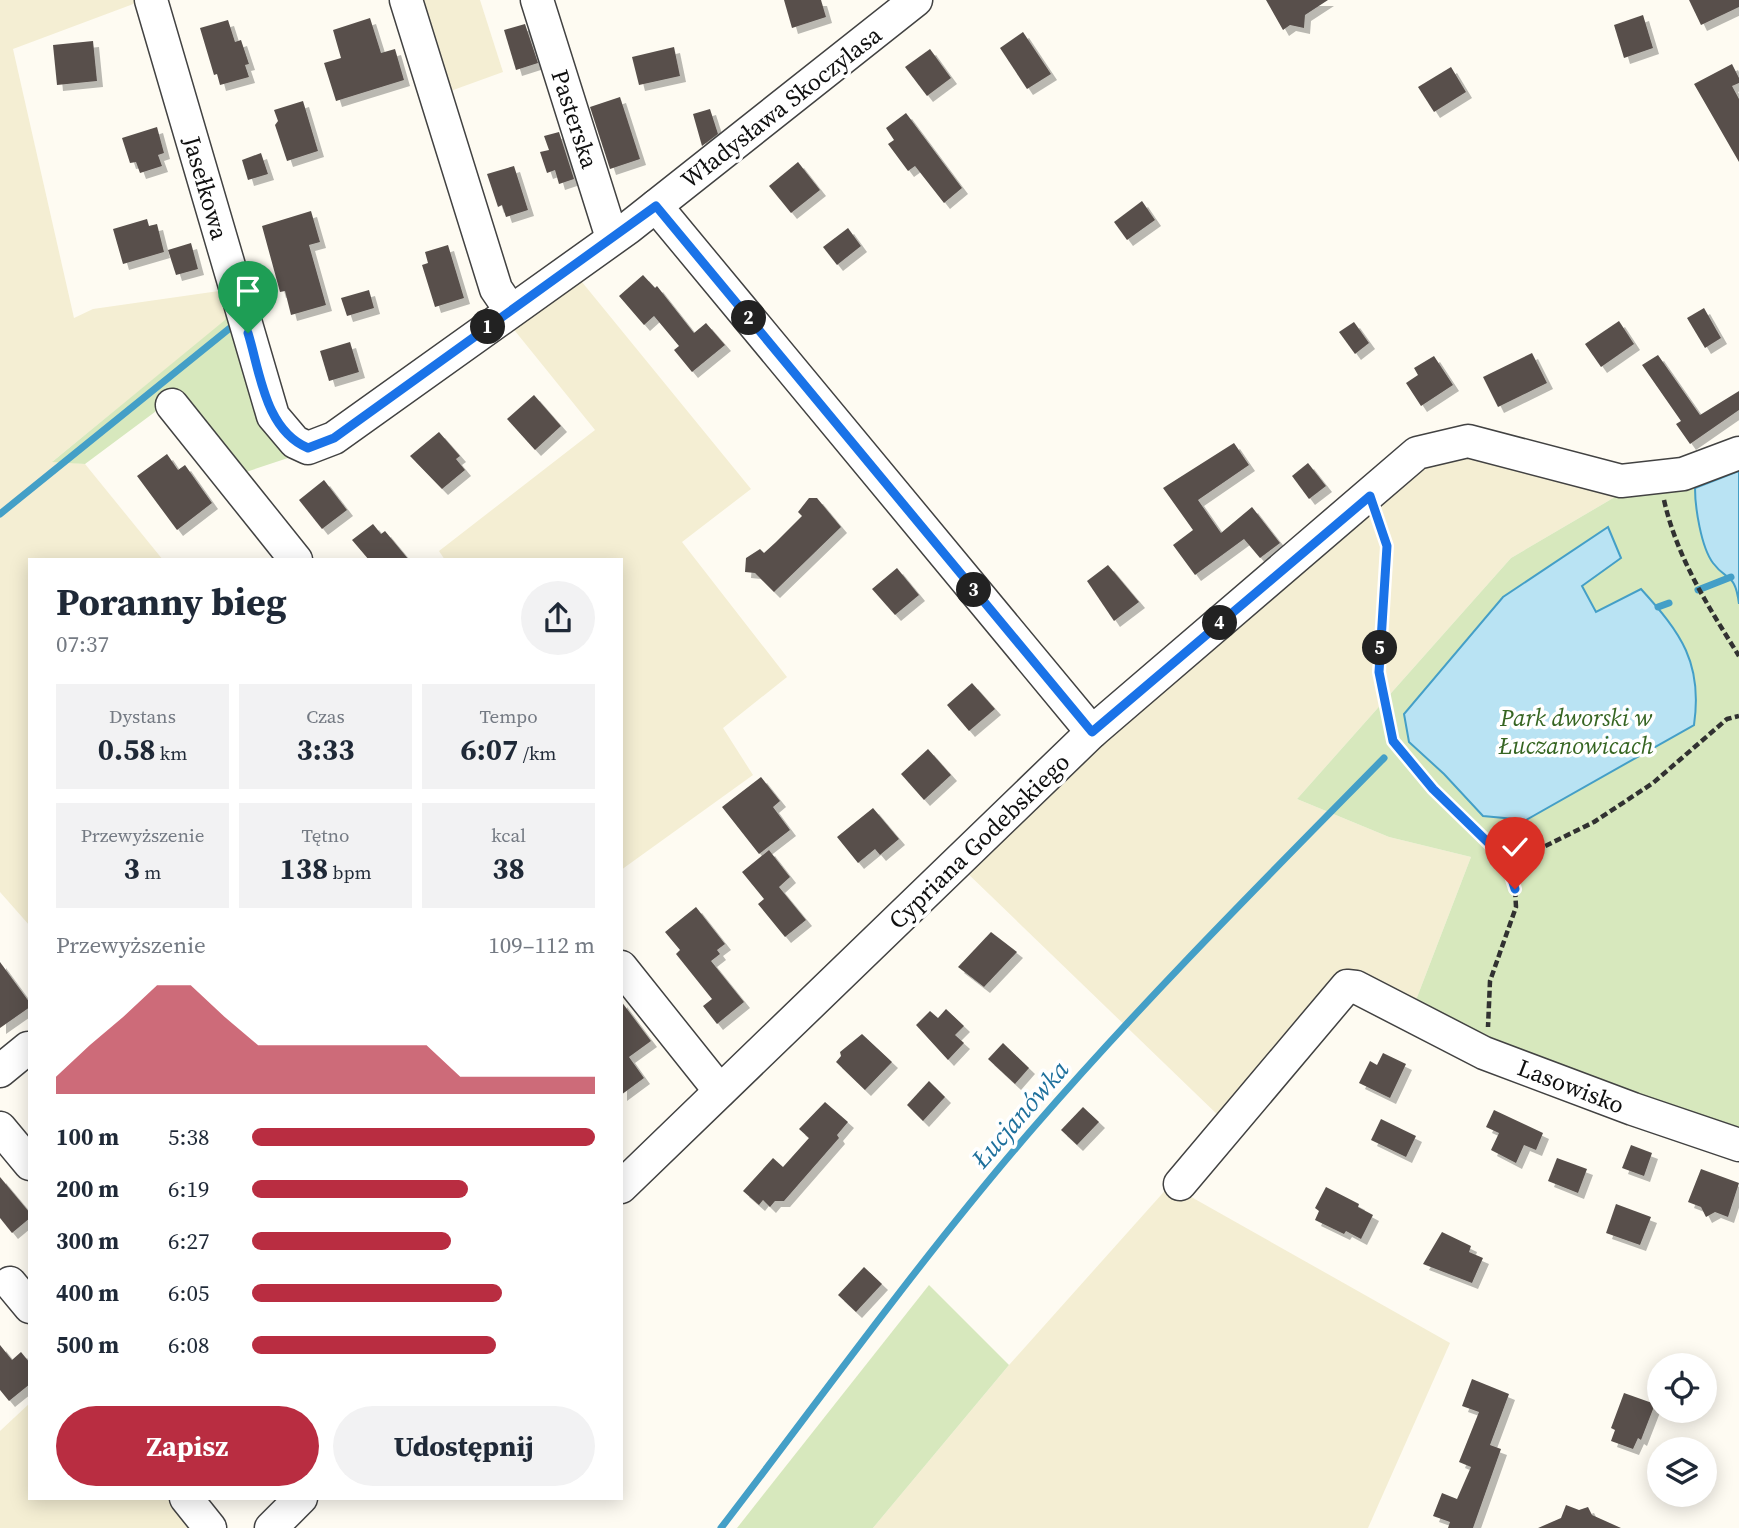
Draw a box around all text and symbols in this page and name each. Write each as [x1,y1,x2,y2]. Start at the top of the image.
street label: Władysława Skoczylasa [674,18,889,196]
street label: Pasterska [544,65,607,173]
street label: Jasełkowa [175,131,237,244]
pin [218,261,278,333]
icon: arrive [229,272,267,310]
pin: 2 [732,300,766,336]
text: 2 [743,304,754,330]
pin: 1 [470,310,505,344]
text: 1 [482,313,493,339]
pin: 3 [956,572,992,608]
text: Poranny bieg [56,576,287,628]
text: 3 [968,576,979,602]
button: share [521,581,595,655]
pin: 4 [1202,606,1238,640]
text: 4 [1214,609,1225,635]
text: 07:37 [56,628,109,660]
pin: 5 [1362,630,1398,666]
text: 5 [1374,634,1385,660]
park label: Park dworski w Łuczanowicach [1498,701,1653,762]
text: Dystans [109,703,176,729]
text: Czas [306,703,345,729]
text: Tempo [479,703,538,729]
text: 0.58 [98,729,155,770]
text: 3:33 [297,729,354,770]
text: 6:07 [461,729,518,770]
text: km [155,740,187,766]
text: /km [518,740,557,766]
street label: Cypriana Godebskiego [881,746,1077,936]
pin [1485,817,1545,889]
text: Przewyższenie [81,822,204,848]
text: Tętno [302,822,349,848]
text: kcal [491,822,526,848]
icon: check [1496,828,1534,866]
text: 3 [124,848,140,889]
text: 138 [279,848,328,889]
text: 38 [492,848,525,889]
text: m [140,859,161,885]
text: bpm [328,859,372,885]
text: Przewyższenie [56,929,206,961]
text: 109–112 m [488,929,595,961]
street label: Lasowisko [1513,1051,1629,1121]
water label: Łucjanówka [962,1052,1077,1176]
text: 100 m [56,1121,119,1153]
text: 5:38 [168,1121,209,1153]
text: 200 m [56,1173,119,1205]
text: 6:19 [168,1173,209,1205]
text: 300 m [56,1225,119,1257]
text: 6:27 [168,1225,209,1257]
text: 400 m [56,1277,119,1309]
text: 6:05 [168,1277,209,1309]
text: 500 m [56,1329,119,1361]
text: 6:08 [168,1329,209,1361]
map controls [1647,1353,1717,1507]
button: locate [1647,1353,1717,1423]
button: Zapisz [56,1406,319,1486]
button: Udostępnij [333,1406,595,1486]
button: layers [1647,1437,1717,1507]

